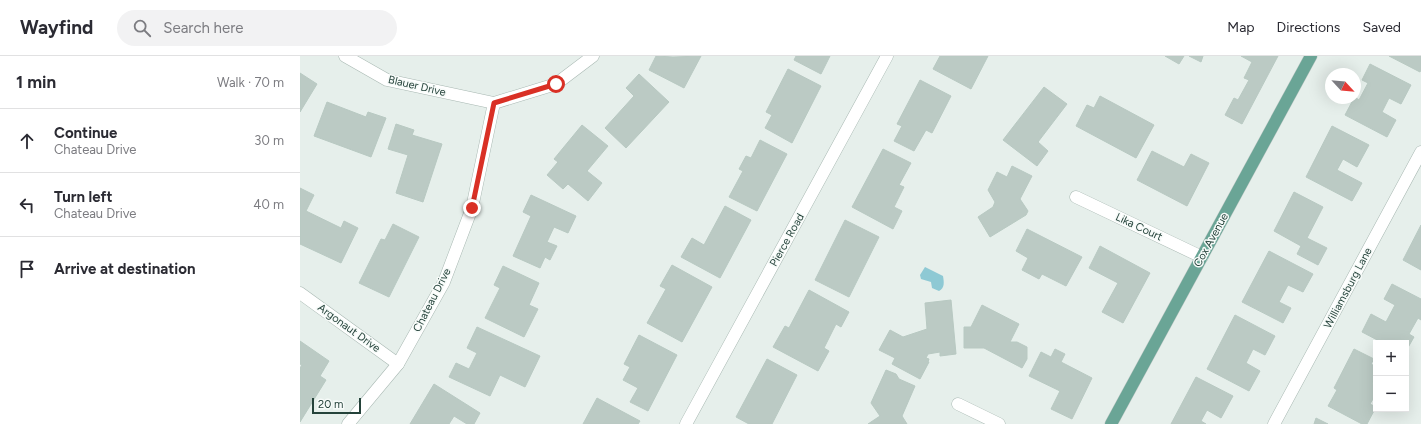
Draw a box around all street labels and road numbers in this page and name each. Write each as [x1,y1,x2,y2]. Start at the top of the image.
street label: Blauer Drive [387,73,447,99]
street label: Pierce Road [767,211,807,269]
street label: Lika Court [1114,211,1164,243]
street label: Cox Avenue [1191,211,1231,269]
street label: Williamsburg Lane [1321,245,1375,331]
street label: Chateau Drive [410,266,454,334]
street label: Argonaut Drive [315,301,383,355]

